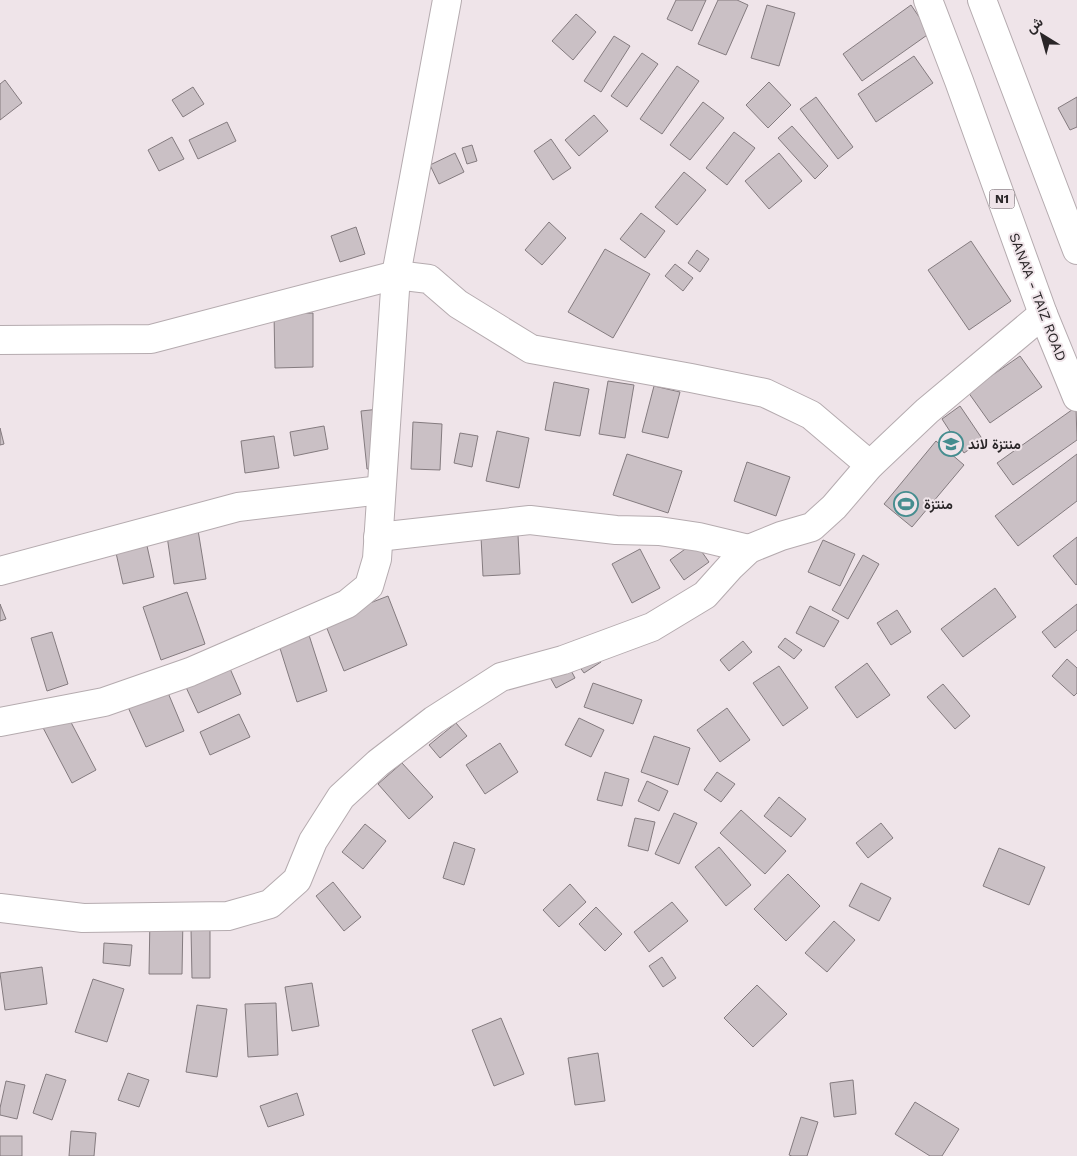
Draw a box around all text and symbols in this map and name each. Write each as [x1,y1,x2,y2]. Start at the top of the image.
north arrow [1017,10,1067,60]
text: ش [1023,13,1046,37]
road number: N1 [990,190,1014,208]
street label: SANA'A - TAIZ ROAD [1006,231,1070,363]
school or university icon: منتزة لاند [938,431,964,457]
place label: منتزة لاند [968,436,1021,453]
sports icon: منتزة [893,491,919,517]
place label: منتزة [924,496,953,513]

